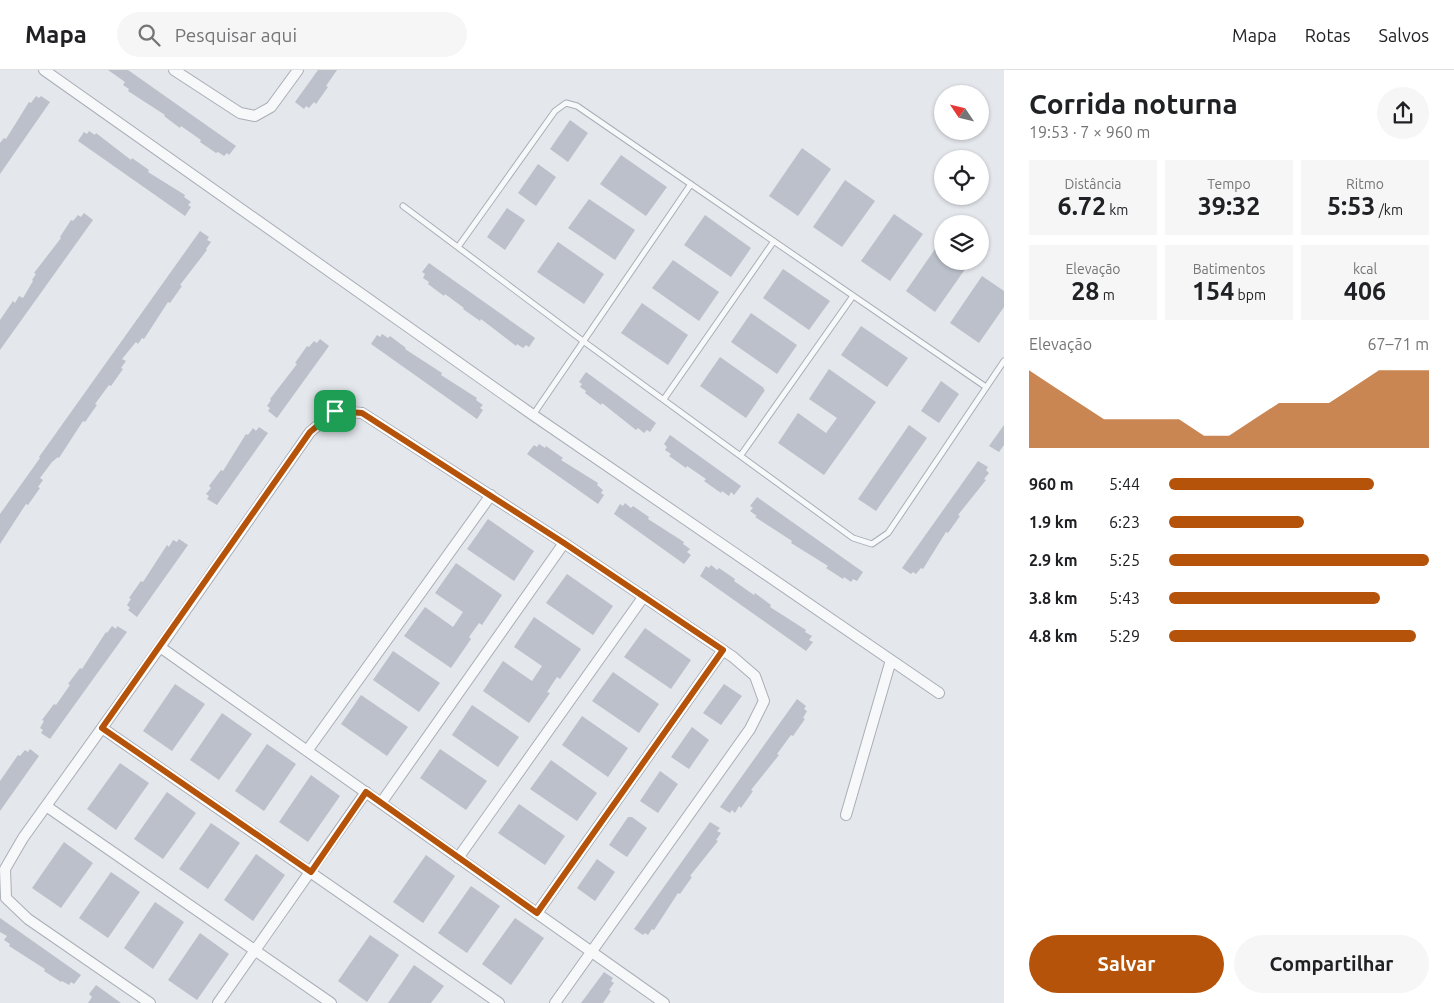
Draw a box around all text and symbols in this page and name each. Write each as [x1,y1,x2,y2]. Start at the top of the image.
search box [117,12,467,57]
text: Mapa [25,21,87,48]
icon: search [135,21,163,49]
text: Pesquisar aqui [175,24,297,46]
text: Mapa [1232,25,1277,45]
text: Rotas [1305,25,1351,45]
text: Salvos [1379,25,1429,45]
north arrow [934,85,989,140]
map controls [934,85,989,270]
button: share [1377,87,1429,139]
text: Corrida noturna [1029,88,1238,119]
text: 19:53 · 7 × 960 m [1029,123,1150,141]
button: locate [934,150,989,205]
text: Distância [1064,176,1122,192]
text: Tempo [1207,176,1251,192]
text: Ritmo [1346,176,1384,192]
text: 6.72 [1058,192,1106,220]
text: 39:32 [1198,192,1260,220]
text: 5:53 [1327,192,1375,220]
text: km [1106,202,1128,218]
text: /km [1375,202,1403,218]
button: layers [934,215,989,270]
text: Elevação [1065,261,1121,277]
text: Batimentos [1193,261,1265,277]
text: kcal [1353,261,1377,277]
text: 28 [1071,277,1099,305]
text: 154 [1192,277,1234,305]
text: 406 [1344,277,1386,305]
text: m [1099,287,1115,303]
text: bpm [1234,287,1266,303]
text: Elevação [1029,335,1092,353]
text: 67–71 m [1367,335,1429,353]
pin [314,390,356,432]
icon: arrive [321,397,349,425]
text: 960 m [1029,475,1074,493]
text: 5:44 [1109,475,1140,493]
text: 1.9 km [1029,513,1078,531]
text: 6:23 [1109,513,1140,531]
text: 2.9 km [1029,551,1078,569]
text: 5:25 [1109,551,1140,569]
text: 3.8 km [1029,589,1078,607]
text: 5:43 [1109,589,1140,607]
text: 4.8 km [1029,627,1078,645]
text: 5:29 [1109,627,1140,645]
button: Salvar [1029,935,1224,993]
button: Compartilhar [1234,935,1429,993]

